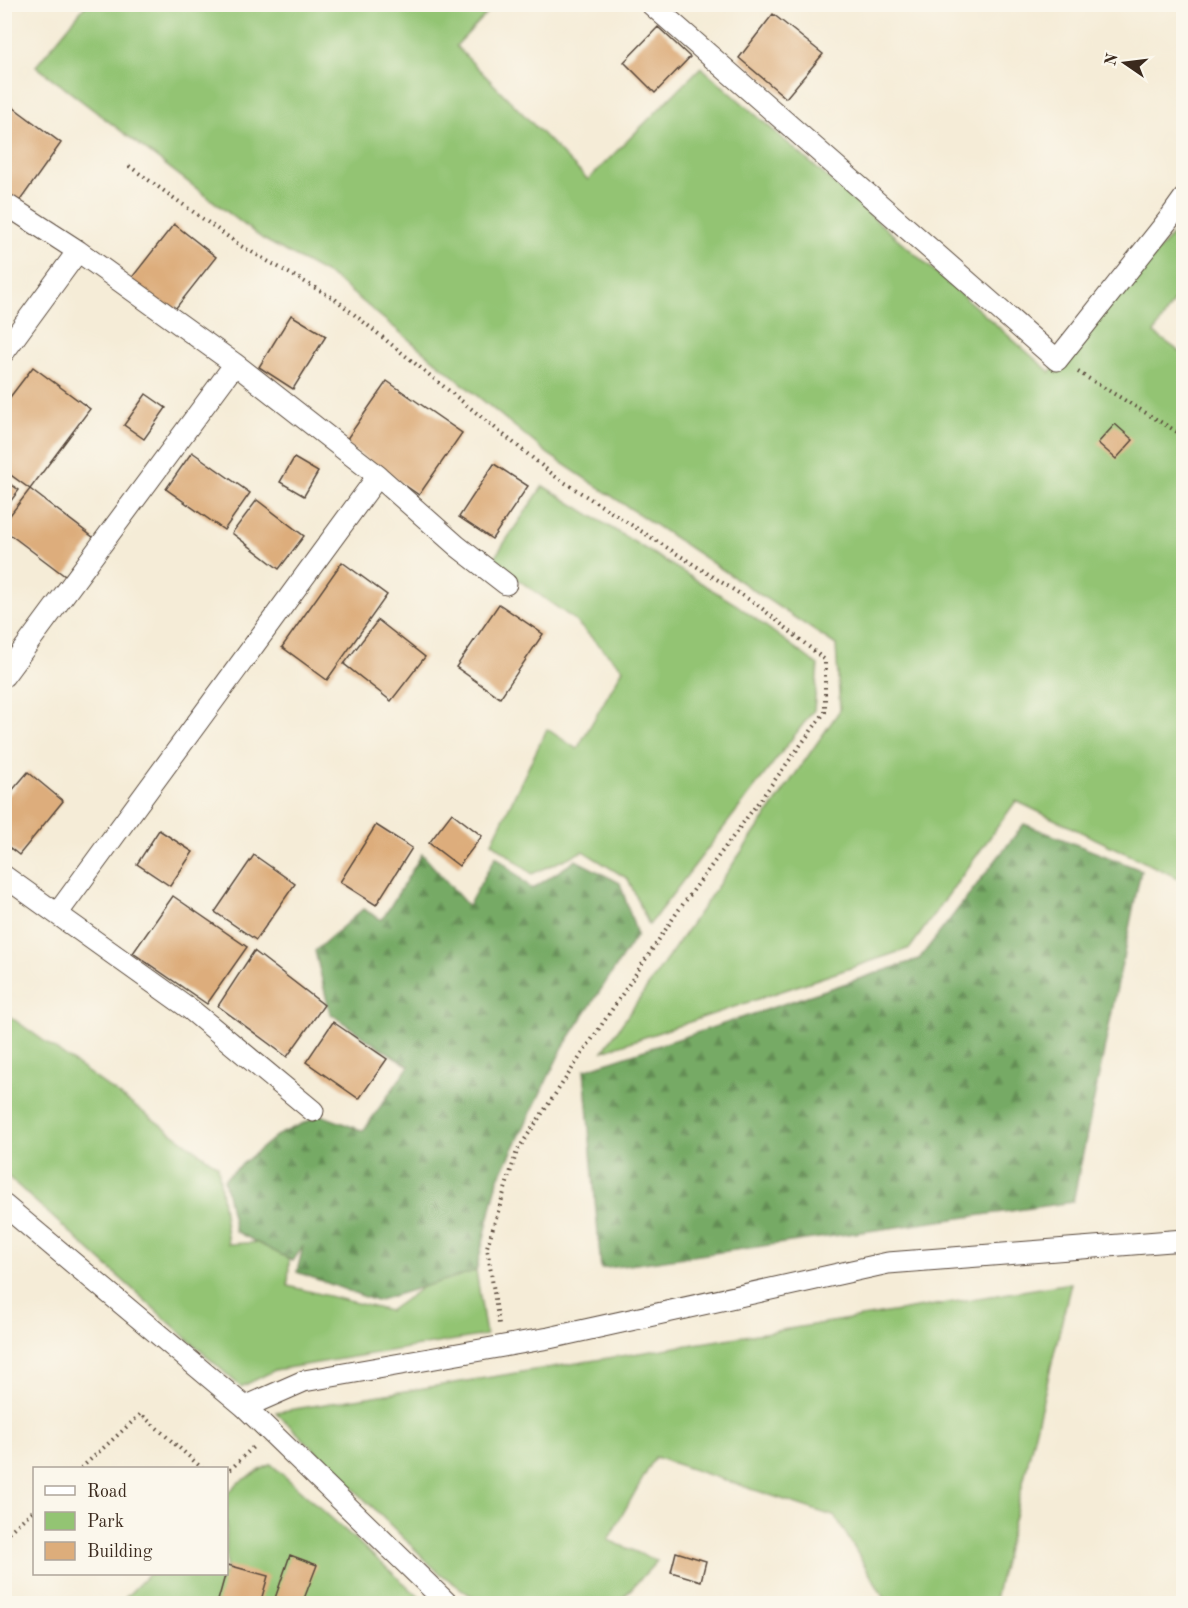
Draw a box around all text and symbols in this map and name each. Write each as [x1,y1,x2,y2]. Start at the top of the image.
north arrow [1095,33,1155,93]
text: N [1103,51,1122,68]
legend [33,1467,228,1575]
text: Road [87,1483,127,1501]
text: Park [87,1513,124,1531]
text: Building [87,1543,153,1561]

